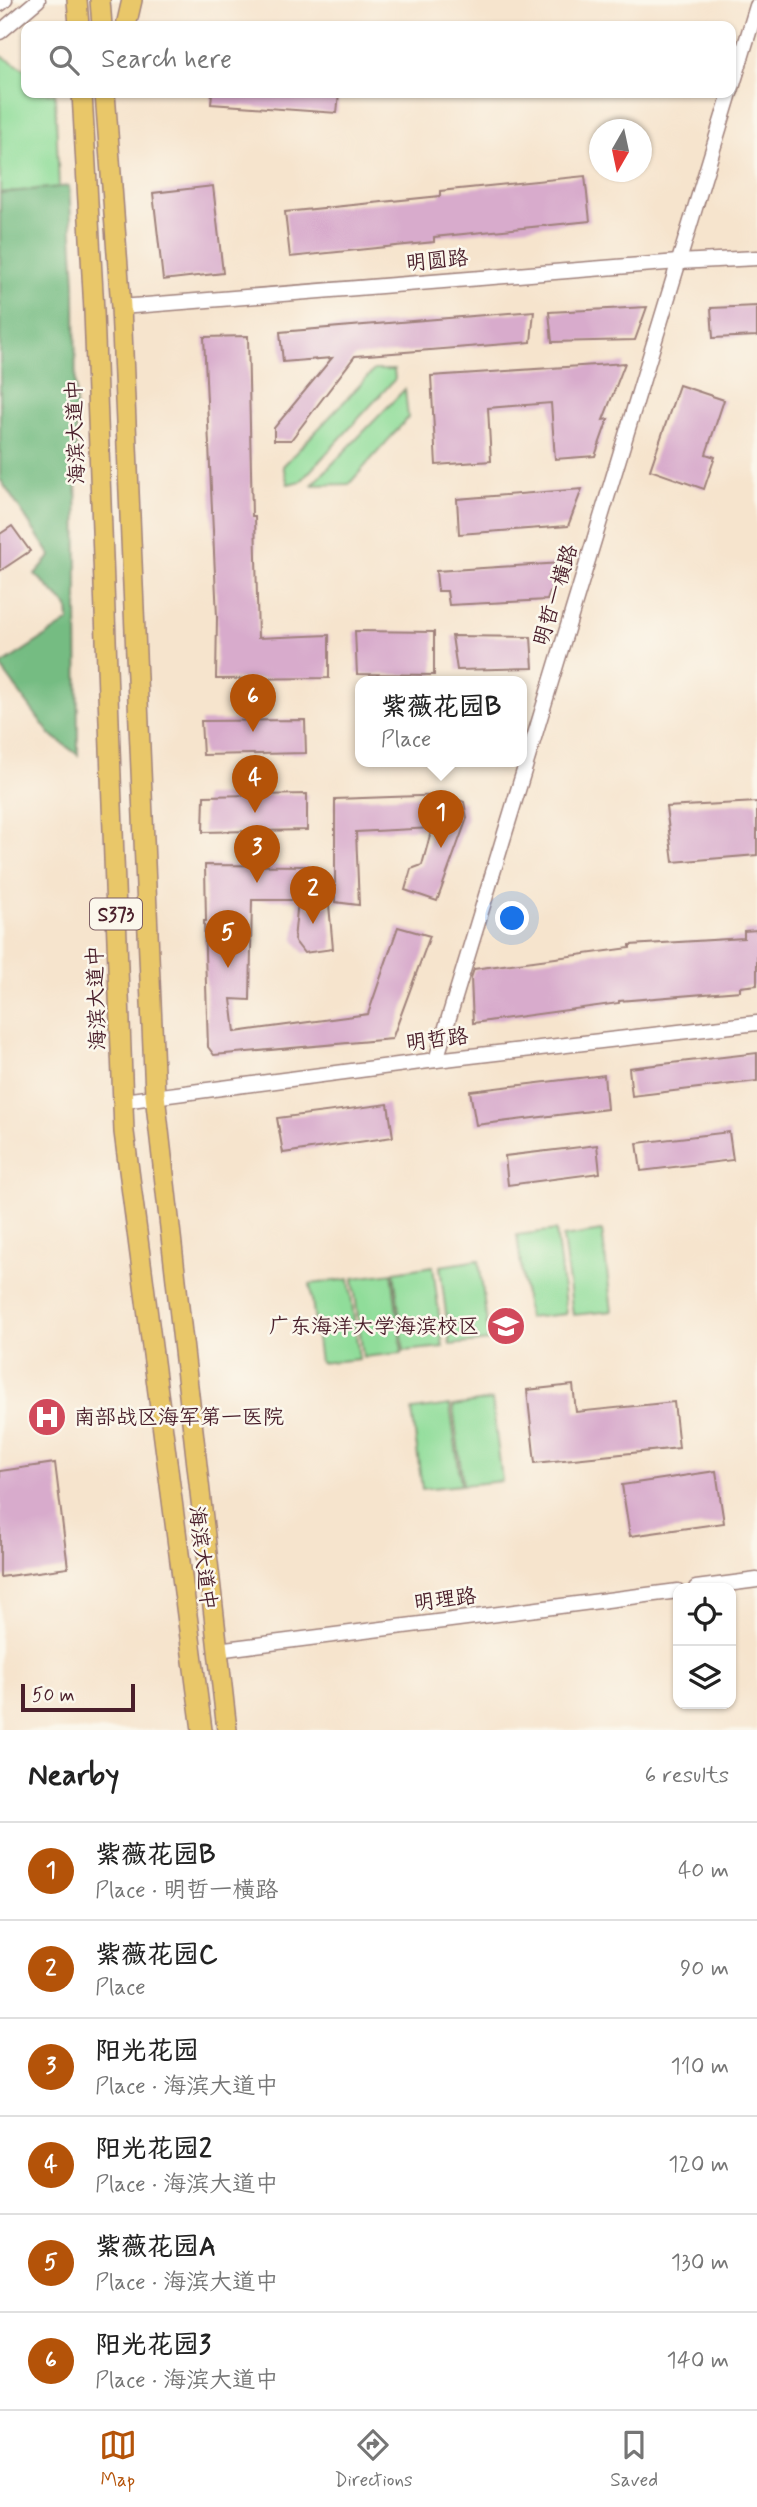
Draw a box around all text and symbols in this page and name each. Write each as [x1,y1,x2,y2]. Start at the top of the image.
search box [21,21,736,98]
icon: search [45,41,83,79]
text: Search here [101,43,232,77]
north arrow [589,119,652,182]
street label: 明圆路 [404,244,470,278]
street label: 海滨大道中 [60,379,92,485]
street label: 明哲一横路 [527,541,585,650]
pin: 6 [230,674,276,732]
popup [355,676,527,767]
text: 紫薇花园B [381,691,501,725]
text: Place [381,725,431,755]
pin: 4 [232,755,278,813]
pin: 1 [418,790,464,848]
pin: 3 [234,825,280,883]
pin: 2 [290,866,336,924]
road number: S373 [90,898,142,930]
your location [495,901,529,935]
pin: 5 [205,910,251,968]
street label: 海滨大道中 [81,945,113,1051]
street label: 明哲路 [404,1022,470,1058]
school or university icon: 广东海洋大学海滨校区 [485,1305,527,1347]
place label: 广东海洋大学海滨校区 [269,1313,479,1341]
hospital icon: 南部战区海军第一医院 [26,1396,68,1438]
place label: 南部战区海军第一医院 [74,1404,284,1432]
street label: 海滨大道中 [182,1504,222,1612]
street label: 明理路 [412,1582,478,1618]
map controls [673,1583,736,1709]
button: locate [673,1583,736,1646]
button: layers [673,1646,736,1709]
scale bar [21,1681,135,1713]
text: 50 m [32,1683,75,1708]
text: Nearby [28,1756,119,1795]
text: 6 results [645,1761,729,1791]
text: 紫薇花园B [95,1839,215,1873]
text: 1 [46,1856,56,1886]
text: 40 m [678,1856,729,1886]
text: Place · 明哲一横路 [95,1876,278,1906]
text: 紫薇花园C [95,1939,218,1973]
text: 2 [45,1954,57,1984]
text: 90 m [680,1954,729,1984]
text: Place [95,1973,146,2003]
text: 阳光花园 [95,2035,199,2069]
text: 3 [46,2052,56,2082]
text: 110 m [670,2052,729,2082]
text: Place · 海滨大道中 [95,2072,278,2102]
text: 阳光花园2 [95,2133,212,2167]
text: 4 [44,2150,58,2180]
text: 120 m [668,2150,729,2180]
text: Place · 海滨大道中 [95,2170,278,2200]
text: 紫薇花园A [95,2231,216,2265]
text: 5 [44,2248,58,2278]
text: 130 m [671,2248,729,2278]
text: Place · 海滨大道中 [95,2268,278,2298]
text: 阳光花园3 [95,2329,211,2363]
text: 6 [45,2346,57,2376]
text: 140 m [666,2346,729,2376]
text: Place · 海滨大道中 [95,2366,278,2396]
tab: Map [99,2426,137,2493]
tab: Directions [334,2426,413,2493]
tab: Saved [610,2426,658,2493]

